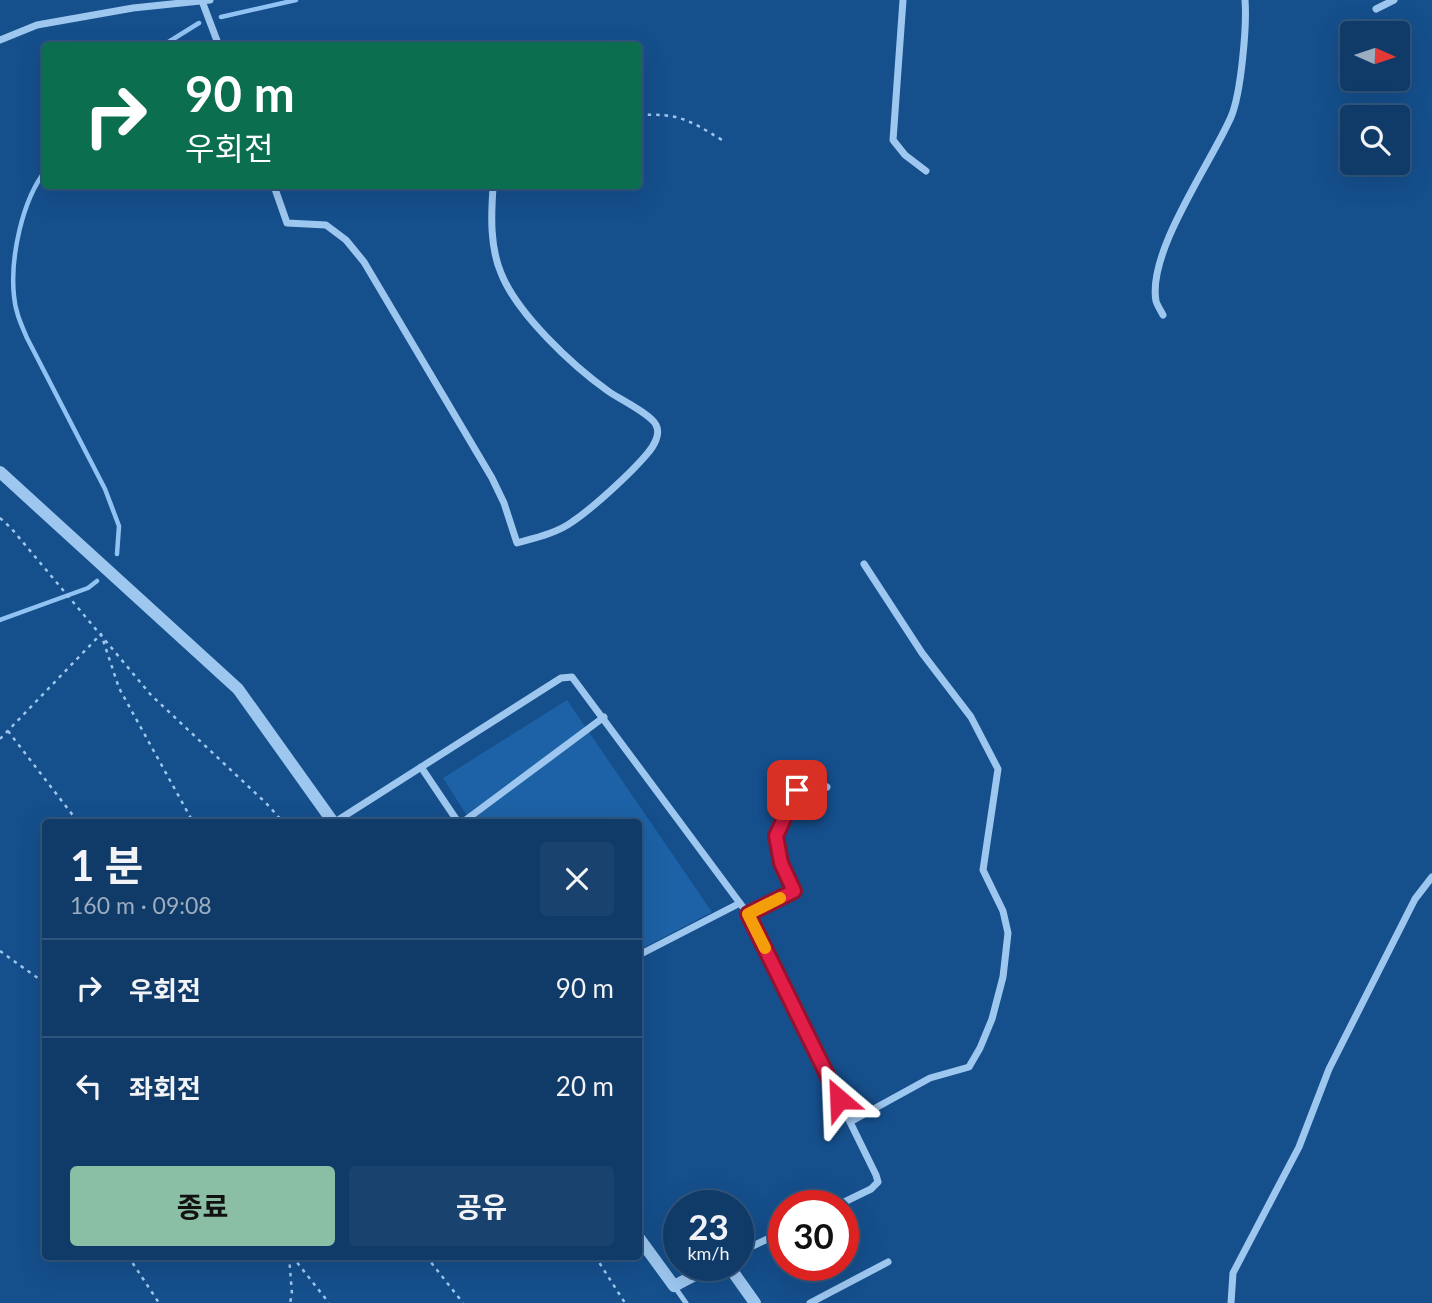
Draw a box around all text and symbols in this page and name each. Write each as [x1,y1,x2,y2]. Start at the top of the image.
north arrow [1340,21,1410,91]
map controls [1340,21,1410,175]
text: 90 m [185,64,295,122]
icon: right [70,70,161,161]
button: search [1340,105,1410,175]
text: 우회전 [185,128,273,167]
pin [767,760,827,820]
icon: arrive [778,771,816,809]
text: 1 분 [70,840,143,890]
button: close [540,842,614,916]
text: 160 m · 09:08 [70,891,212,919]
icon: right [70,969,108,1007]
text: 90 m [556,972,614,1004]
text: 우회전 [129,974,201,1006]
position arrow [802,1062,876,1136]
icon: left [70,1067,108,1105]
text: 20 m [556,1070,614,1102]
text: 좌회전 [129,1072,201,1104]
button: 종료 [70,1166,335,1246]
button: 공유 [349,1166,614,1246]
speed limit sign: 30 [768,1190,859,1281]
text: 23 [688,1205,729,1247]
text: km/h [687,1242,730,1264]

